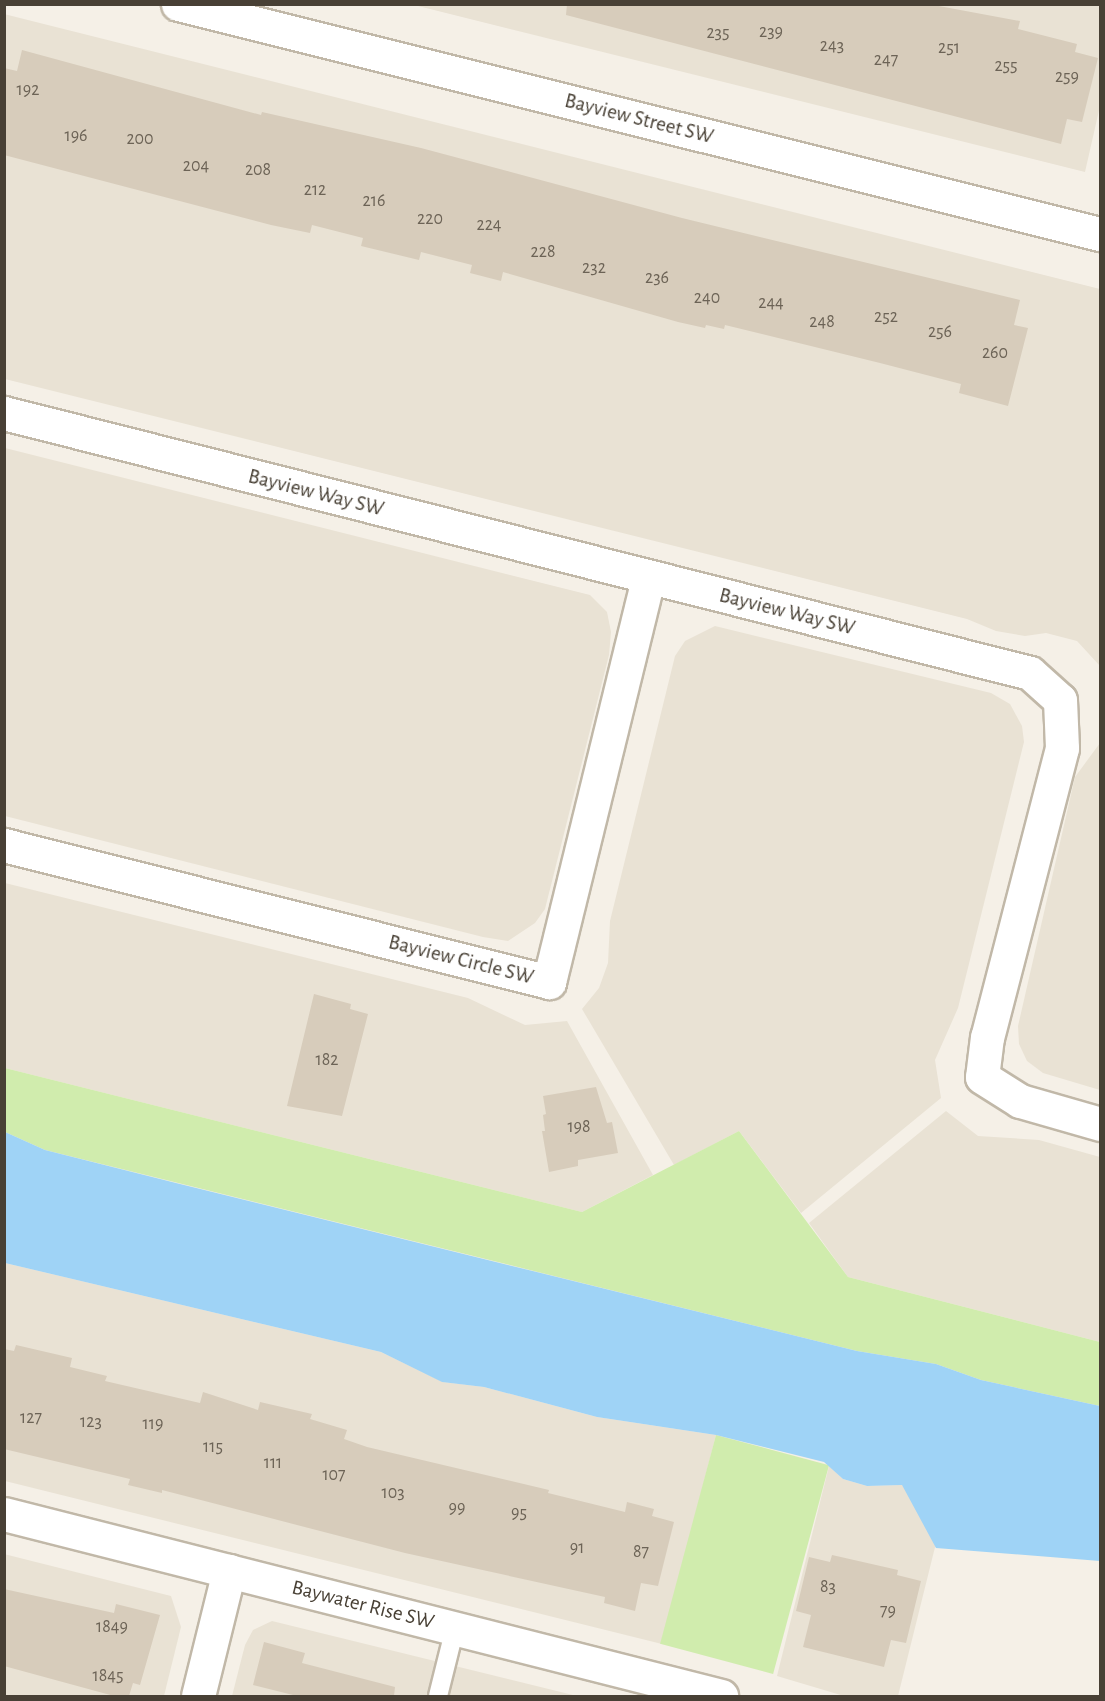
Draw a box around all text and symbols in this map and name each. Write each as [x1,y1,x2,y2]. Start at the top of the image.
house number: 239 [759,21,783,43]
house number: 235 [706,22,730,44]
house number: 243 [820,35,844,57]
house number: 251 [938,37,960,59]
house number: 247 [874,49,898,71]
house number: 255 [994,55,1018,77]
house number: 259 [1055,66,1079,88]
house number: 192 [17,79,39,101]
street label: Bayview Street SW [562,88,716,150]
house number: 196 [64,125,88,147]
house number: 200 [126,128,154,150]
house number: 204 [183,155,209,177]
house number: 208 [245,159,271,181]
house number: 212 [304,179,326,201]
house number: 216 [363,190,385,212]
house number: 220 [417,208,443,230]
house number: 224 [476,214,502,236]
house number: 228 [531,241,555,263]
house number: 232 [582,257,606,279]
house number: 236 [645,267,669,289]
house number: 240 [694,287,720,309]
house number: 244 [758,292,784,314]
house number: 252 [874,306,898,328]
house number: 248 [809,311,835,333]
house number: 256 [928,321,952,343]
house number: 260 [982,342,1008,364]
street label: Bayview Way SW [245,464,387,522]
street label: Bayview Way SW [716,583,858,641]
street label: Bayview Circle SW [386,930,536,990]
house number: 182 [316,1049,338,1071]
house number: 198 [567,1116,591,1138]
house number: 127 [20,1407,42,1429]
house number: 123 [80,1411,102,1433]
house number: 119 [143,1413,163,1435]
house number: 115 [203,1436,223,1458]
house number: 111 [264,1452,282,1474]
house number: 107 [322,1464,346,1486]
house number: 103 [381,1482,405,1504]
house number: 99 [449,1497,465,1519]
house number: 95 [511,1502,527,1524]
house number: 91 [570,1537,584,1559]
house number: 87 [633,1541,649,1563]
street label: Baywater Rise SW [289,1575,437,1635]
house number: 83 [820,1576,836,1598]
house number: 79 [880,1600,896,1622]
house number: 1849 [96,1616,128,1638]
house number: 1845 [93,1665,123,1687]

